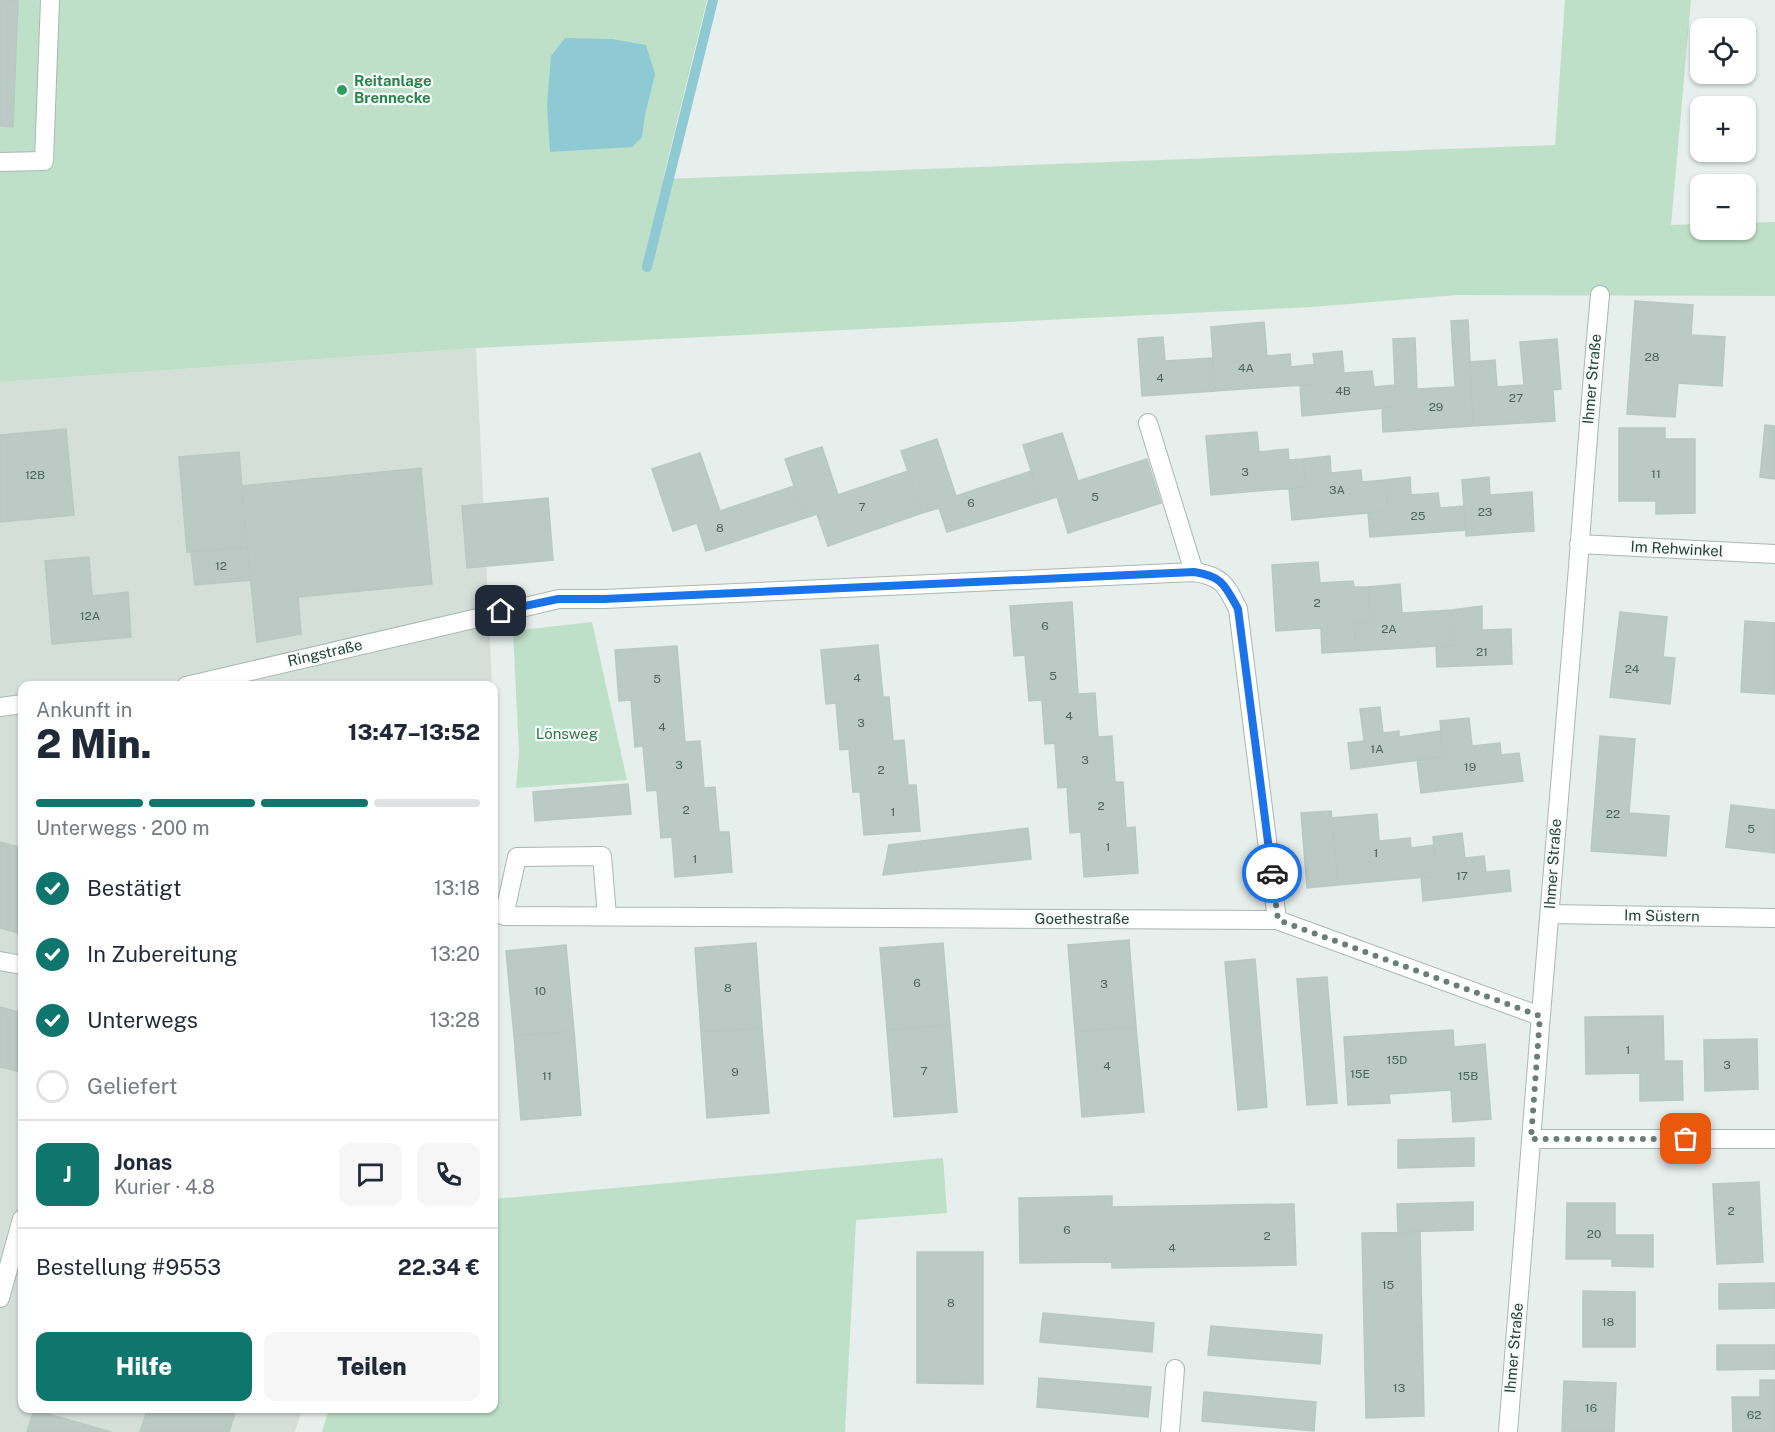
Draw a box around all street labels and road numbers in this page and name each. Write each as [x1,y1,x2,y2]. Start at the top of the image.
street label: Ihmer Straße [1579,333,1604,425]
street label: Im Rehwinkel [1630,538,1724,559]
street label: Ringstraße [286,636,364,669]
street label: Ihmer Straße [1541,818,1564,910]
street label: Im Süstern [1624,906,1700,925]
street label: Goethestraße [1034,910,1130,927]
street label: Ihmer Straße [1501,1302,1526,1394]

